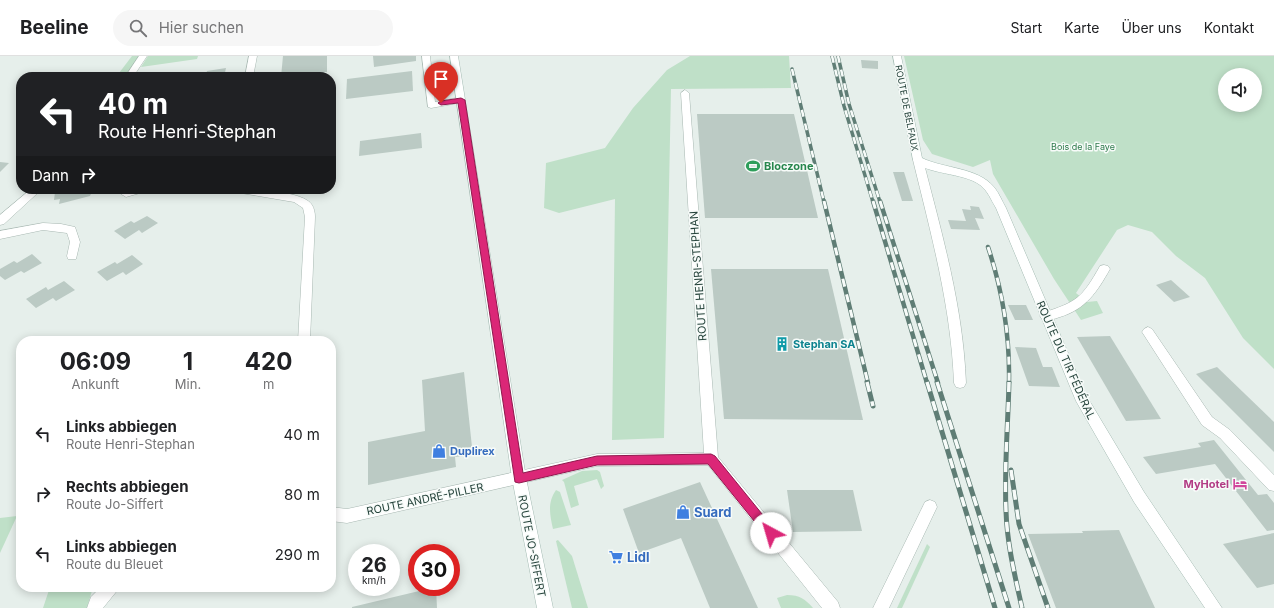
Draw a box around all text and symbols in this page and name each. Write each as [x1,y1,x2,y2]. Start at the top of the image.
search box [113,10,393,46]
text: Beeline [20,16,89,39]
icon: search [127,17,149,39]
text: Hier suchen [159,18,244,37]
text: Start [1010,19,1042,36]
text: Karte [1064,19,1099,36]
text: Über uns [1121,19,1182,36]
text: Kontakt [1204,19,1254,36]
pin [424,62,458,103]
street label: ROUTE DE BELFAUX [893,64,921,152]
icon: arrive [430,68,452,90]
map controls [1218,68,1262,112]
button: sound [1218,68,1262,112]
text: 40 m [98,87,168,121]
icon: left [32,88,84,140]
text: Route Henri-Stephan [98,121,276,142]
park label: Bois de la Faye [1051,141,1115,152]
sports icon: Bloczone [745,158,761,174]
place label: Bloczone [764,159,814,173]
icon: right [77,164,99,186]
text: Dann [32,166,69,185]
street label: ROUTE HENRI-STEPHAN [686,210,710,342]
street label: ROUTE DU TIR FÉDÉRAL [1033,298,1099,422]
building icon: Stephan SA [774,336,790,352]
place label: Stephan SA [793,337,856,351]
text: 06:09 [60,347,131,376]
text: 1 [183,347,193,376]
text: 420 [245,347,292,376]
text: Ankunft [72,376,119,392]
text: Min. [175,376,201,392]
text: m [263,376,274,392]
text: Links abbiegen [66,417,177,436]
icon: left [32,423,54,445]
text: 40 m [283,425,320,444]
text: Route Henri-Stephan [66,436,195,452]
shop icon: Duplirex [431,443,447,459]
place label: Duplirex [450,444,495,458]
hotel icon: MyHotel [1232,476,1248,492]
text: Rechts abbiegen [66,477,188,496]
place label: MyHotel [1184,477,1229,491]
street label: ROUTE ANDRÉ-PILLER [365,480,485,518]
icon: right [32,483,54,505]
text: 80 m [284,485,320,504]
street label: ROUTE JO-SIFFERT [515,494,549,598]
text: Route Jo-Siffert [66,496,163,512]
shop icon: Suard [675,504,691,520]
place label: Suard [694,504,731,520]
position arrow [750,512,792,554]
text: Links abbiegen [66,537,177,556]
icon: left [32,543,54,565]
speed limit sign: 30 [408,544,460,596]
text: 290 m [275,545,320,564]
supermarket icon: Lidl [608,549,624,565]
place label: Lidl [627,549,650,565]
text: 26 [361,553,387,577]
text: Route du Bleuet [66,556,163,572]
text: km/h [362,574,386,586]

